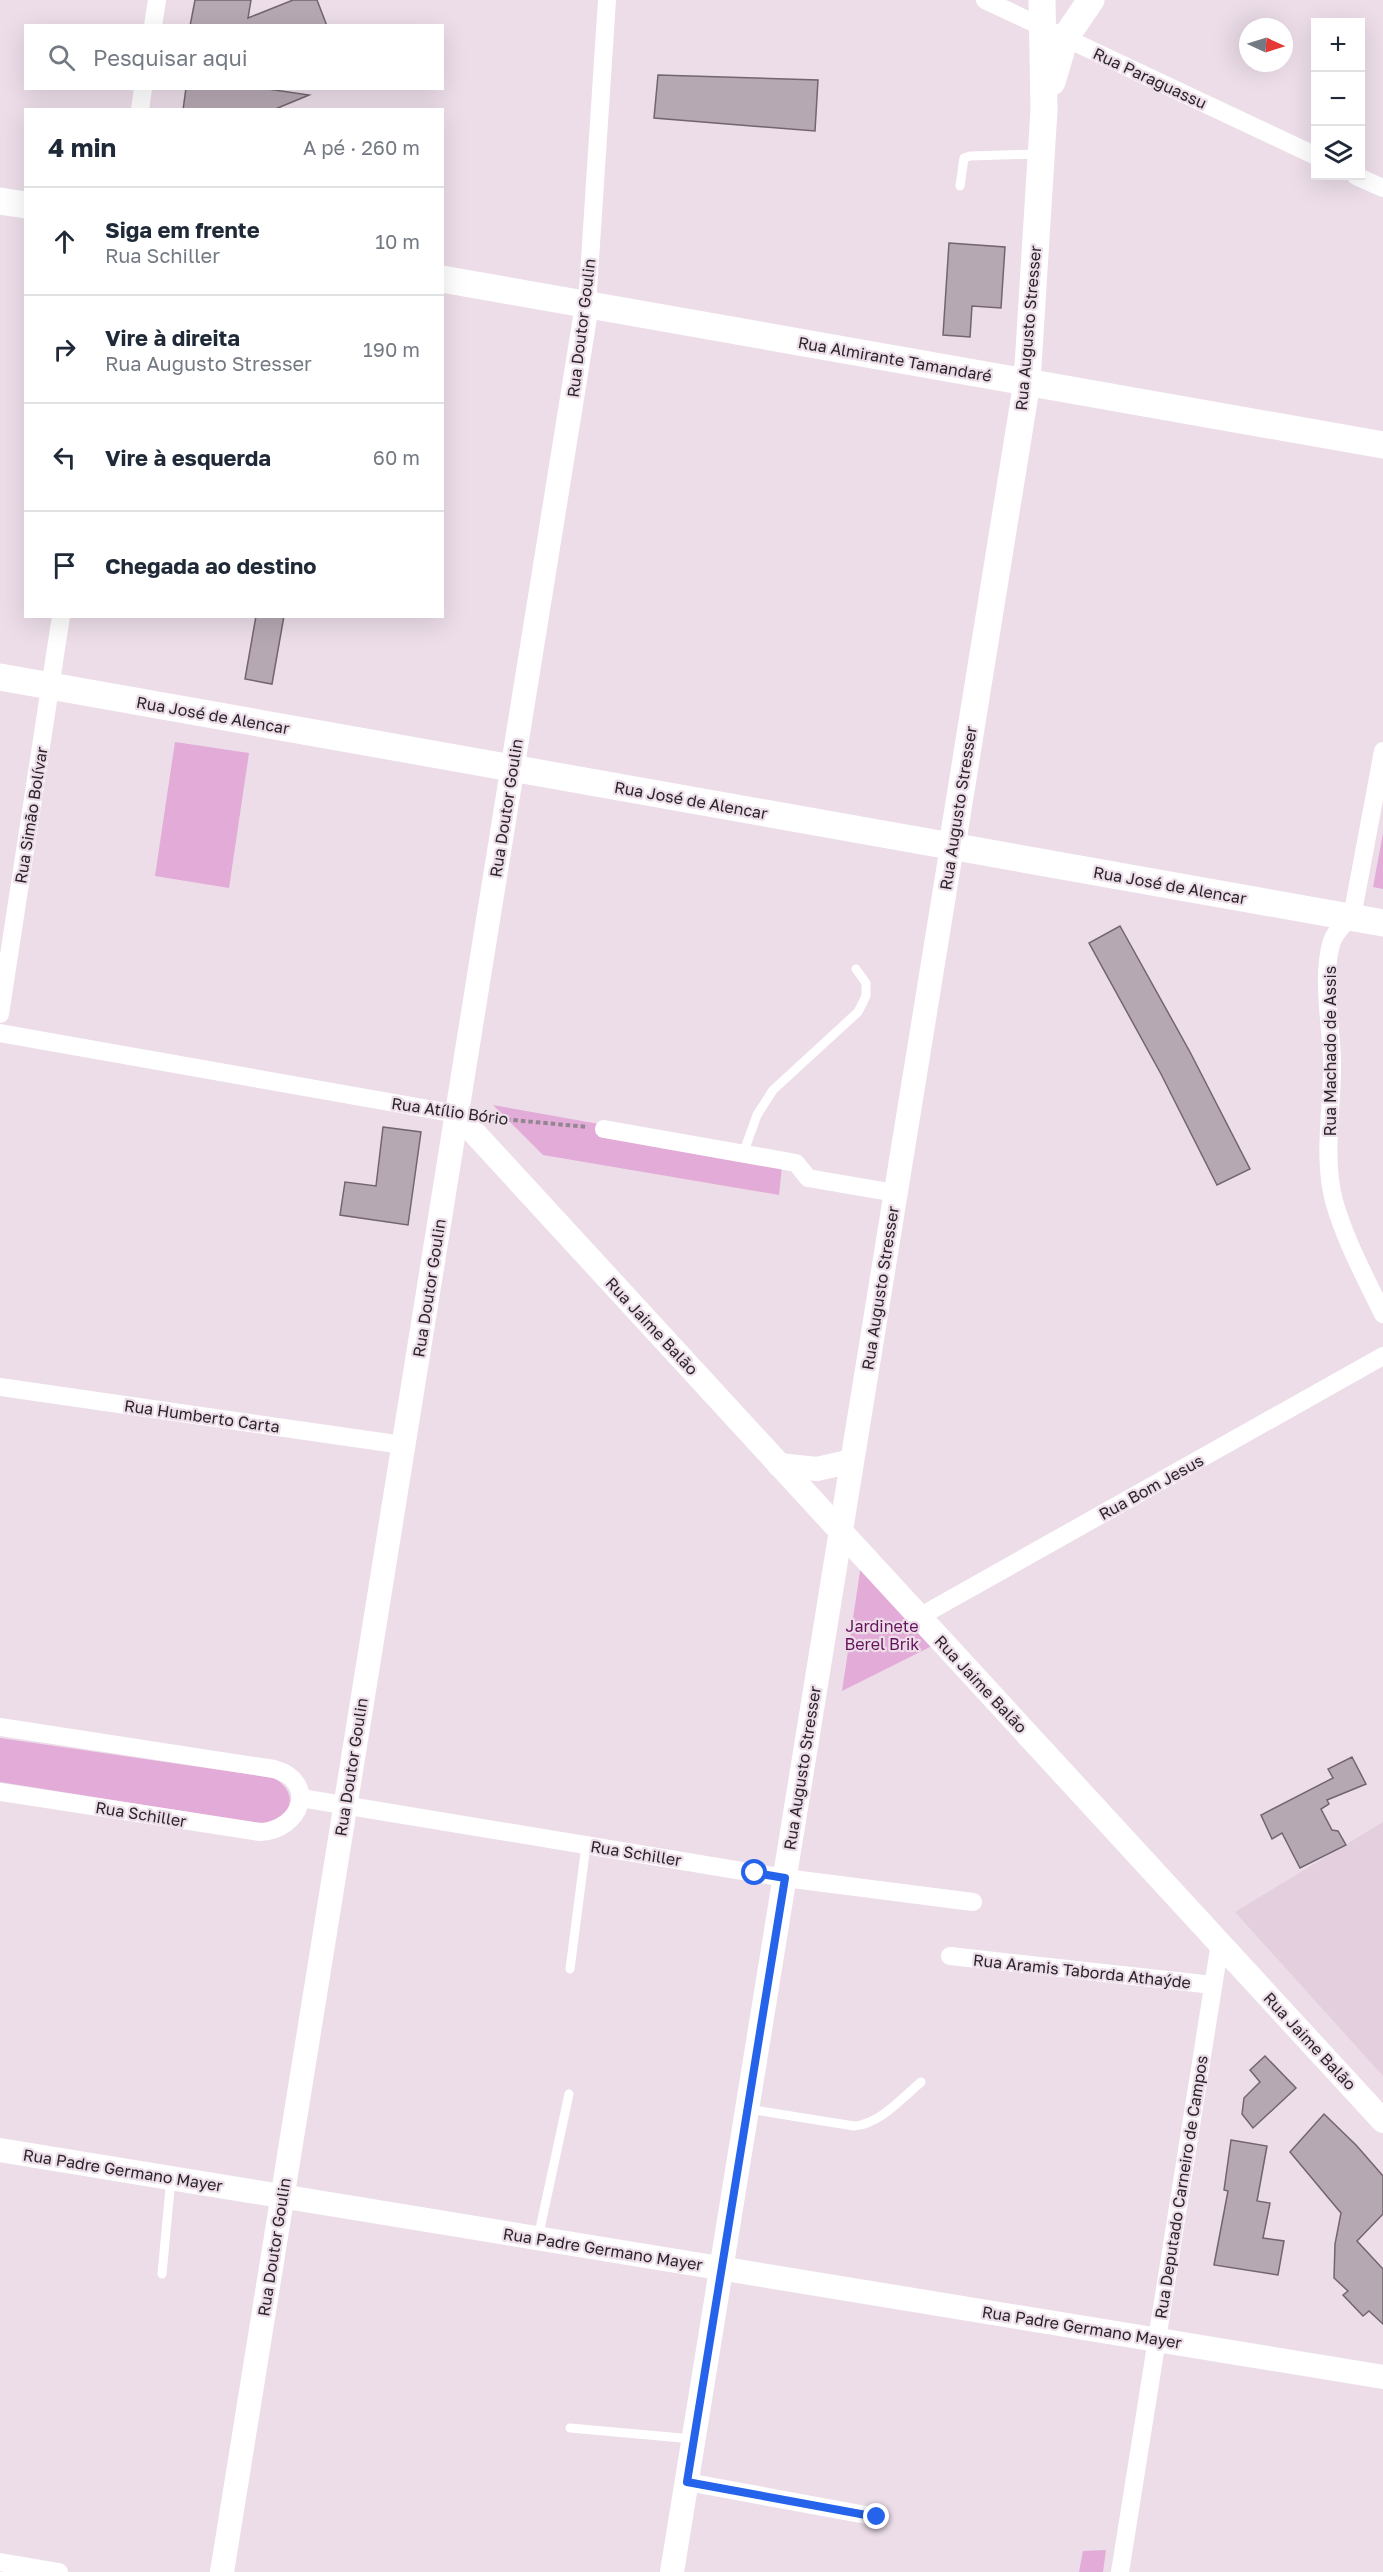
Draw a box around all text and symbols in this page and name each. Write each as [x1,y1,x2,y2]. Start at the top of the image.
north arrow [1239,18,1293,72]
map controls [1311,18,1365,180]
button: + [1311,18,1365,72]
search box [24,24,444,90]
icon: search [45,41,78,74]
street label: Rua Paraguassu [1090,43,1210,113]
text: Pesquisar aqui [93,44,248,71]
button: − [1311,72,1365,126]
button: layers [1311,126,1365,180]
text: 4 min [48,132,116,163]
text: A pé · 260 m [303,135,420,159]
text: Siga em frente [105,216,260,243]
icon: ahead [48,225,81,258]
text: 10 m [375,229,420,253]
text: Rua Schiller [105,243,220,267]
street label: Rua Augusto Stresser [1011,245,1045,411]
street label: Rua Doutor Goulin [563,257,599,399]
text: Vire à direita [105,324,240,351]
street label: Rua Almirante Tamandaré [796,332,994,386]
icon: right [48,333,81,366]
text: 190 m [363,337,420,361]
text: Rua Augusto Stresser [105,351,312,375]
icon: left [48,441,81,474]
text: Vire à esquerda [105,444,271,471]
text: 60 m [373,445,420,469]
icon: arrive [48,549,81,582]
text: Chegada ao destino [105,552,317,579]
street label: Rua José de Alencar [135,692,291,738]
street label: Rua Augusto Stresser [935,725,981,891]
street label: Rua Doutor Goulin [485,737,527,879]
street label: Rua Simão Bolívar [10,745,52,885]
street label: Rua José de Alencar [613,777,769,823]
street label: Rua José de Alencar [1092,862,1248,908]
street label: Rua Machado de Assis [1320,966,1340,1136]
street label: Rua Atílio Bório [390,1093,510,1129]
street label: Rua Augusto Stresser [857,1205,903,1371]
street label: Rua Doutor Goulin [408,1217,450,1359]
street label: Rua Jaime Balão [602,1273,702,1379]
street label: Rua Humberto Carta [123,1395,281,1437]
street label: Rua Bom Jesus [1095,1450,1207,1524]
park label: Jardinete Berel Brik [845,1616,919,1654]
street label: Rua Jaime Balão [931,1631,1031,1737]
street label: Rua Augusto Stresser [779,1685,825,1851]
street label: Rua Doutor Goulin [330,1696,372,1838]
street label: Rua Schiller [94,1797,188,1831]
street label: Rua Schiller [589,1836,683,1870]
route start [741,1859,767,1885]
street label: Rua Aramis Taborda Athaýde [972,1950,1192,1992]
street label: Rua Jaime Balão [1260,1988,1360,2094]
street label: Rua Deputado Carneiro de Campos [1150,2054,1212,2320]
street label: Rua Padre Germano Mayer [22,2144,224,2196]
street label: Rua Doutor Goulin [253,2176,295,2318]
street label: Rua Padre Germano Mayer [502,2223,704,2275]
street label: Rua Padre Germano Mayer [981,2301,1183,2353]
route end [863,2503,889,2529]

